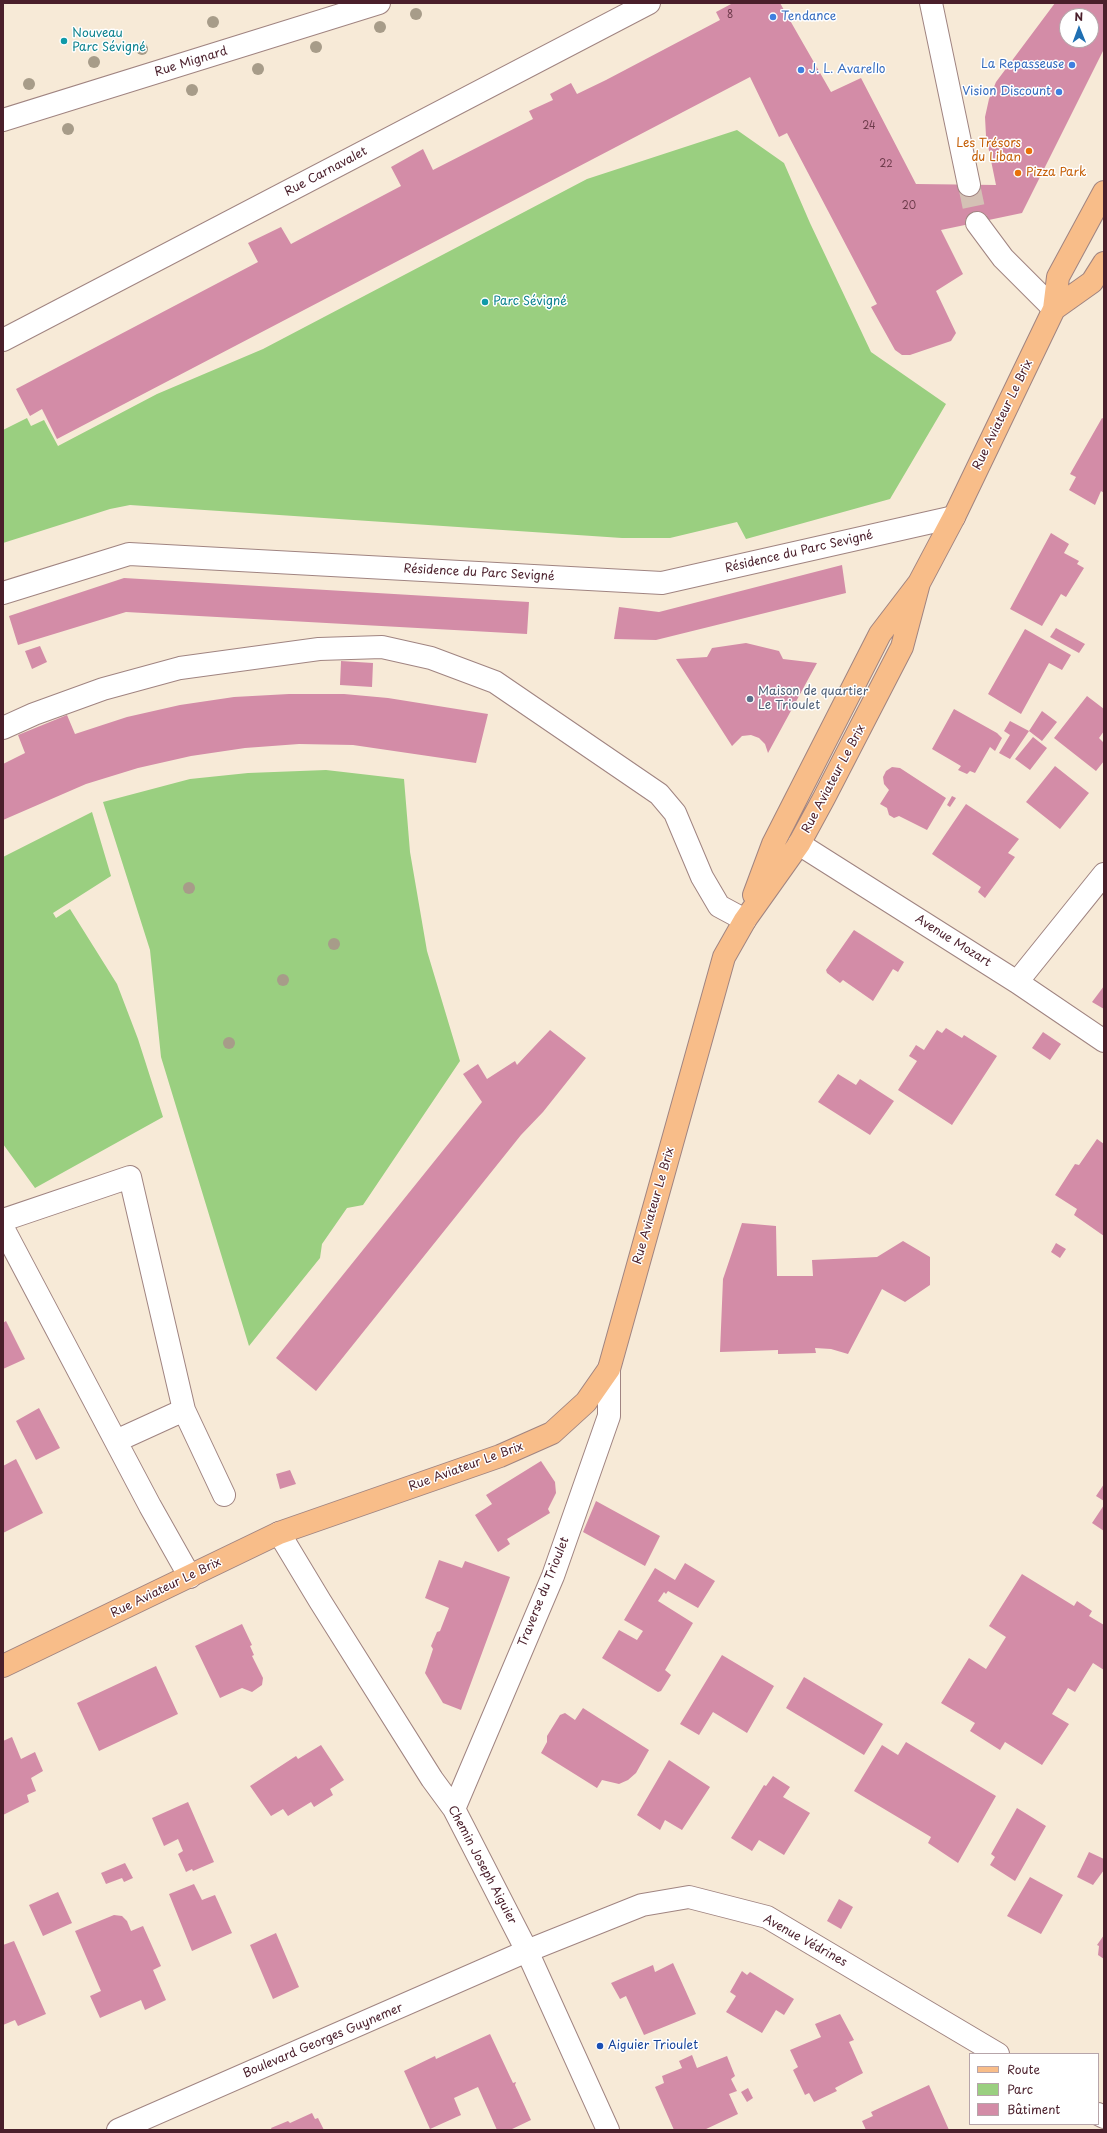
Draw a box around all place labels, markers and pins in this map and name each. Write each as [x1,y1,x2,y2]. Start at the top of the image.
place label: Tendance [781,10,836,24]
marker: Tendance [768,12,778,22]
place label: Nouveau Parc Sévigné [72,27,146,55]
marker: Nouveau Parc Sévigné [59,36,69,46]
place label: La Repasseuse [981,58,1064,72]
marker: La Repasseuse [1067,60,1077,70]
place label: J. L. Avarello [809,63,885,77]
marker: J. L. Avarello [796,65,806,75]
place label: Vision Discount [962,85,1051,99]
marker: Vision Discount [1054,87,1064,97]
place label: Les Trésors du Liban [956,137,1021,165]
marker: Les Trésors du Liban [1024,146,1034,156]
place label: Pizza Park [1026,166,1086,180]
marker: Pizza Park [1013,168,1023,178]
place label: Parc Sévigné [493,295,567,309]
marker: Parc Sévigné [480,297,490,307]
place label: Maison de quartier Le Trioulet [758,685,868,713]
marker: Maison de quartier Le Trioulet [745,694,755,704]
place label: Aiguier Trioulet [608,2039,698,2053]
marker: Aiguier Trioulet [595,2041,605,2051]

